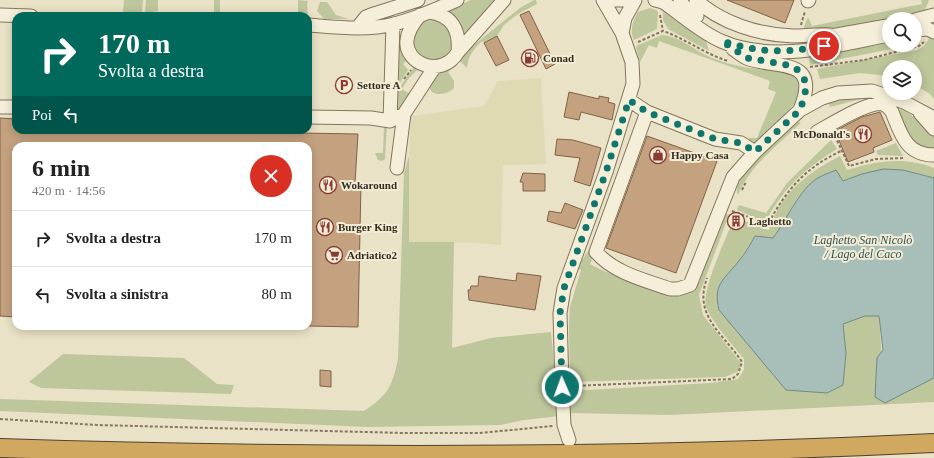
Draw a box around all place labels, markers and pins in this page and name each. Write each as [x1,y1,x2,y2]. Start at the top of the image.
pin [807,29,841,63]
fuel station icon: Conad [520,48,540,68]
place label: Conad [543,52,574,64]
parking icon: Settore A [334,75,354,95]
place label: Settore A [357,79,401,91]
restaurant icon: McDonald's [853,124,873,144]
place label: McDonald's [793,128,851,140]
shop icon: Happy Casa [648,145,668,165]
place label: Happy Casa [671,149,729,161]
restaurant icon: Wokaround [318,175,338,195]
place label: Wokaround [341,179,397,191]
building icon: Laghetto [726,211,746,231]
place label: Laghetto [749,215,792,227]
restaurant icon: Burger King [315,217,335,237]
place label: Burger King [338,221,398,233]
supermarket icon: Adriatico2 [324,245,344,265]
place label: Adriatico2 [347,249,398,261]

